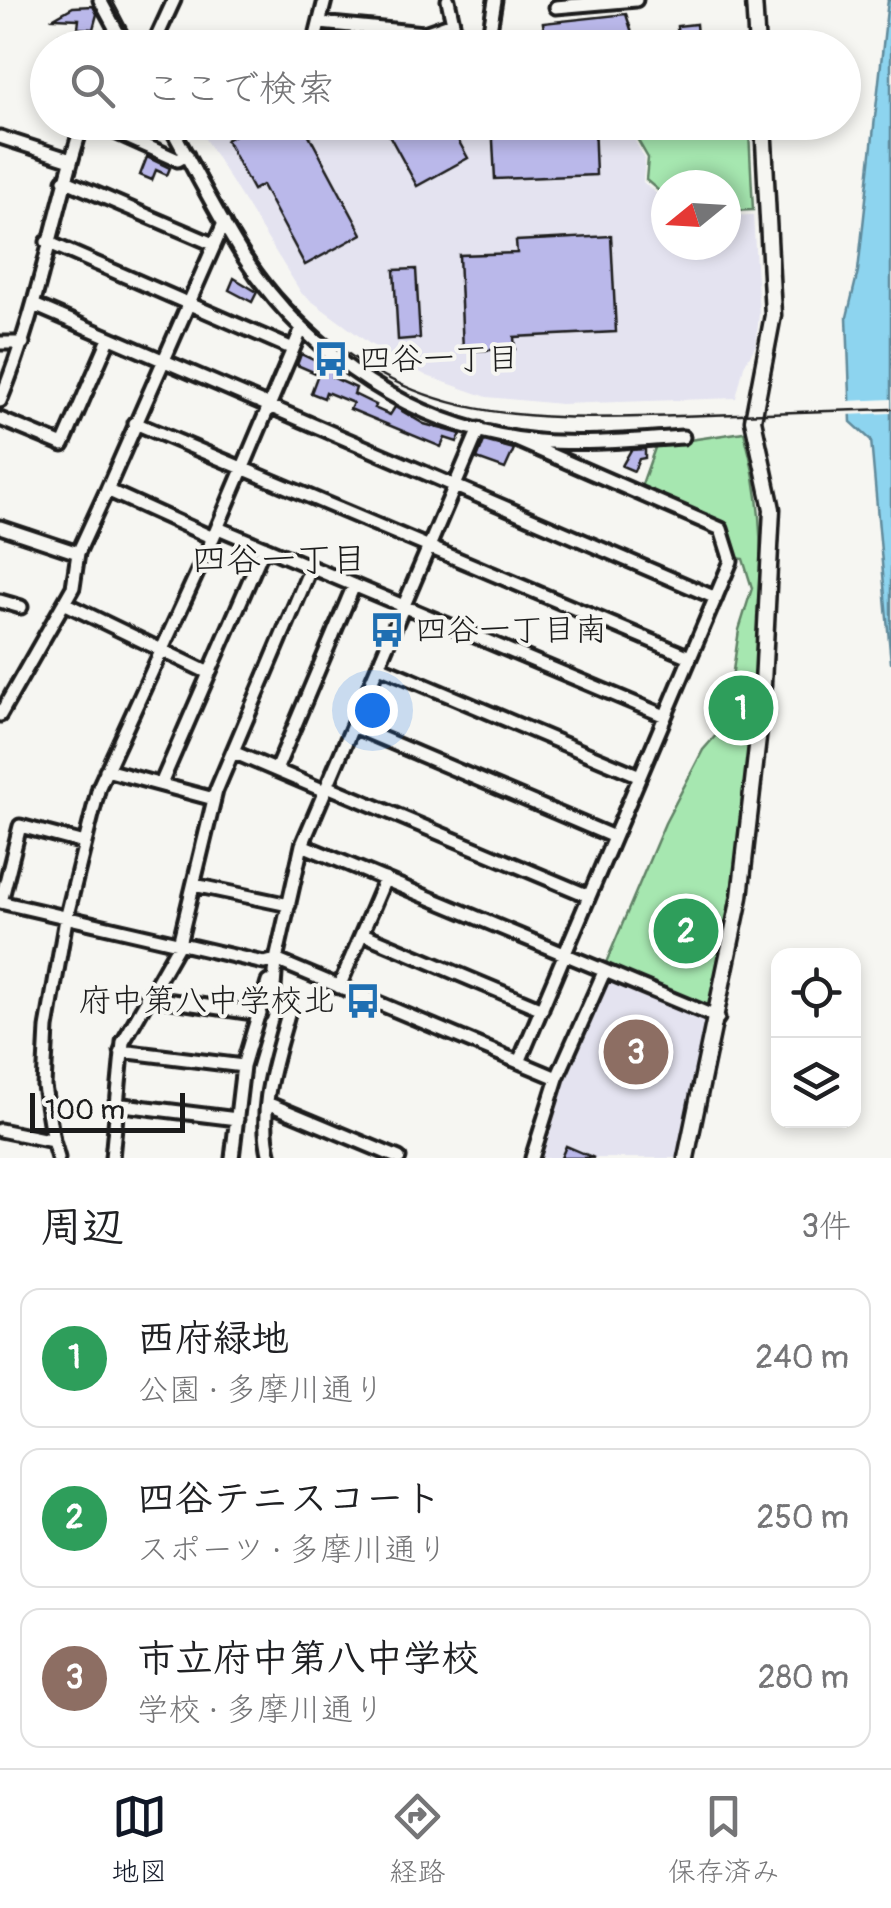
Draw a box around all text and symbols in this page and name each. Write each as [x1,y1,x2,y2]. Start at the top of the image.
search box [30,30,861,140]
icon: search [65,58,120,113]
text: ここで検索 [145,65,335,113]
north arrow [651,170,741,260]
place label: 四谷一丁目 [359,339,519,379]
bus stop icon: 四谷一丁目 [312,340,350,378]
district label: 四谷一丁目 [191,538,367,582]
place label: 四谷一丁目南 [415,610,607,650]
bus stop icon: 四谷一丁目南 [368,611,406,649]
pin: 1 [708,670,774,746]
your location [347,685,398,736]
pin: 2 [654,894,718,968]
map controls [771,948,861,1128]
button: locate [771,948,861,1038]
place label: 府中第八中学校北 [79,981,335,1021]
bus stop icon: 府中第八中学校北 [344,982,382,1020]
pin: 3 [604,1014,668,1090]
button: layers [771,1038,861,1128]
scale bar [30,1088,185,1132]
text: 100 m [45,1093,125,1128]
text: 周辺 [40,1202,124,1254]
text: 3件 [801,1207,851,1247]
text: 西府緑地 [137,1315,289,1363]
text: 1 [68,1338,81,1378]
text: 240 m [755,1338,849,1378]
text: 公園 · 多摩川通り [137,1370,385,1410]
text: 四谷テニスコート [137,1475,442,1523]
text: 2 [66,1498,83,1538]
text: 250 m [757,1498,849,1538]
text: スポーツ · 多摩川通り [137,1530,449,1570]
text: 市立府中第八中学校 [137,1635,479,1683]
text: 3 [66,1658,83,1698]
text: 280 m [758,1658,849,1698]
text: 学校 · 多摩川通り [137,1690,385,1730]
tab: 地図 [111,1789,167,1890]
tab: 経路 [389,1789,446,1890]
tab: 保存済み [668,1789,780,1890]

